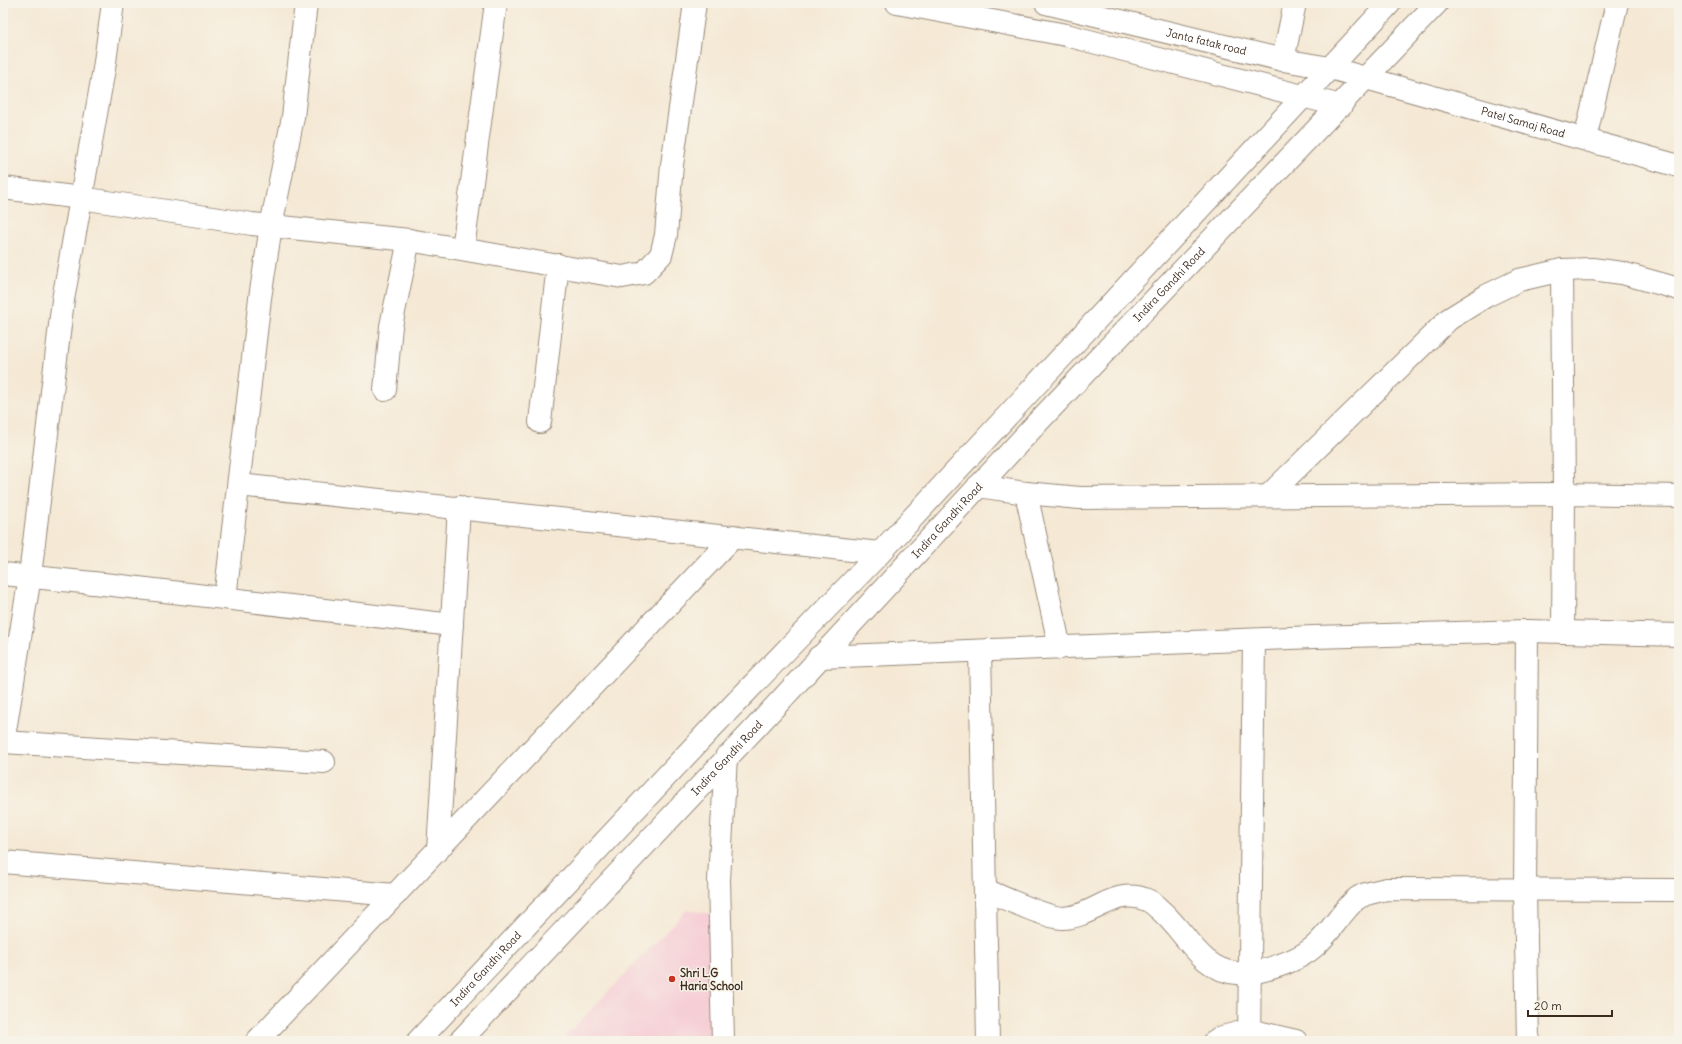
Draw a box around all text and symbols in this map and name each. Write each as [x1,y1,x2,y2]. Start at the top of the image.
street label: Janta fatak road [1165,25,1248,58]
street label: Patel Samaj Road [1480,104,1567,141]
street label: Indira Gandhi Road [1130,244,1208,325]
street label: Indira Gandhi Road [909,479,986,561]
street label: Indira Gandhi Road [688,717,766,798]
street label: Indira Gandhi Road [447,928,525,1009]
place label: Shri L.G Haria School [680,966,743,993]
marker: Shri L.G Haria School [667,974,677,984]
scale bar [1528,992,1612,1018]
text: 20 m [1534,998,1562,1013]

